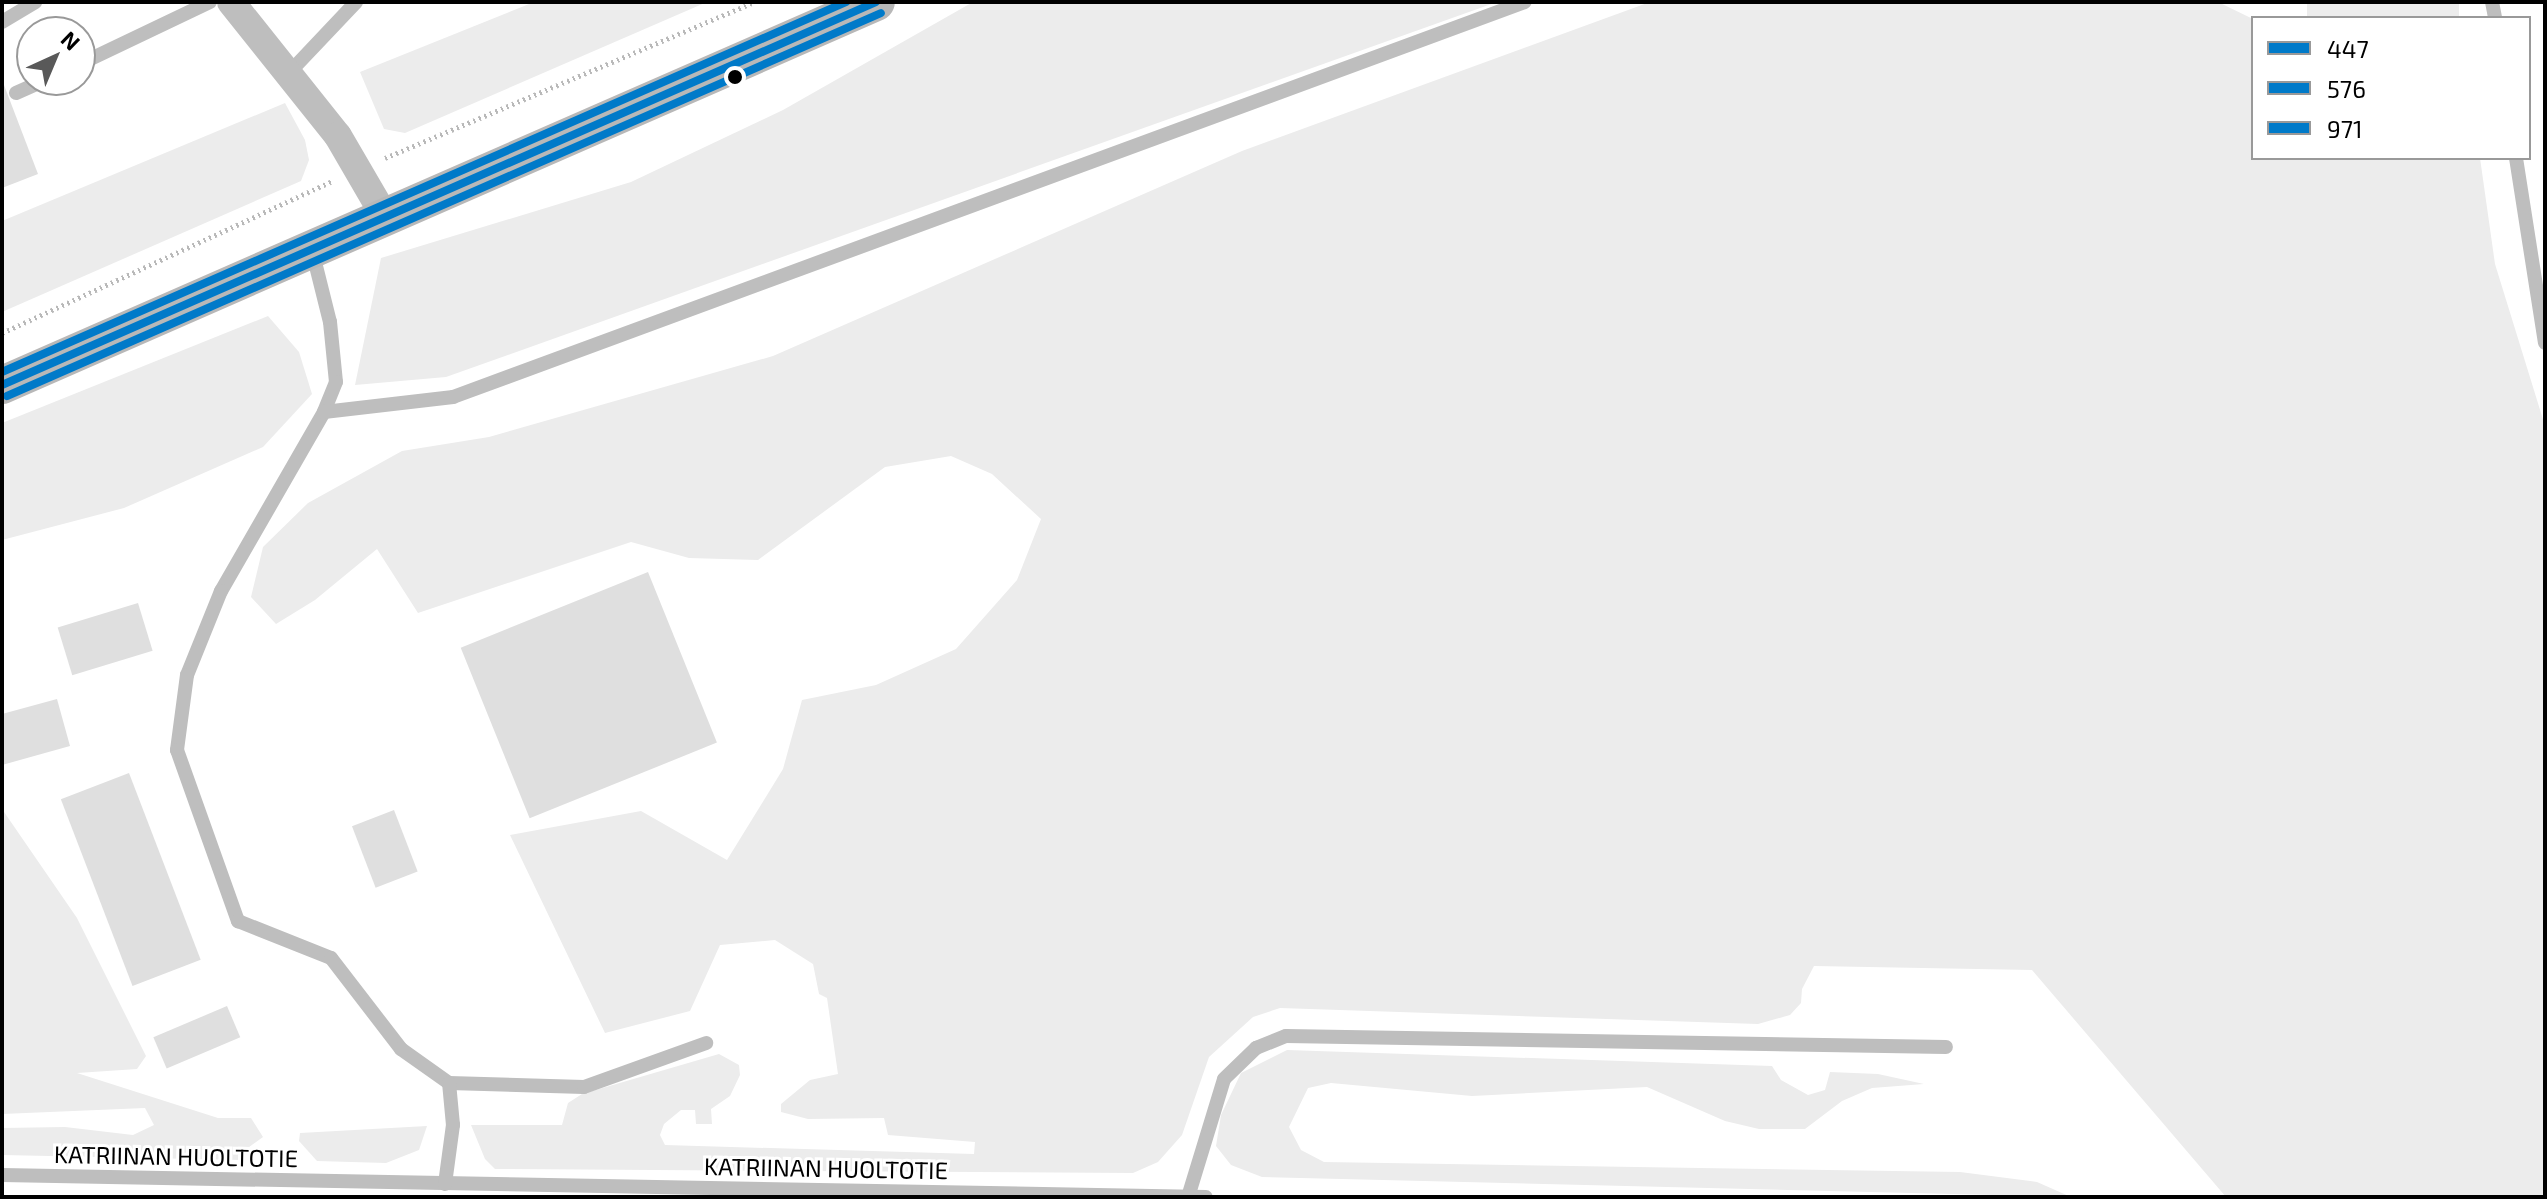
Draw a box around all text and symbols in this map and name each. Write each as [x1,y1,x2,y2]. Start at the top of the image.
north arrow [16,16,96,96]
legend [2251,16,2531,160]
text: N [57,25,86,55]
text: 447 [2327,34,2369,63]
unlabelled marker [727,69,743,85]
text: 576 [2327,74,2366,103]
text: 971 [2327,114,2363,143]
street label: KATRIINAN HUOLTOTIE [54,1139,298,1173]
street label: KATRIINAN HUOLTOTIE [704,1151,948,1185]

